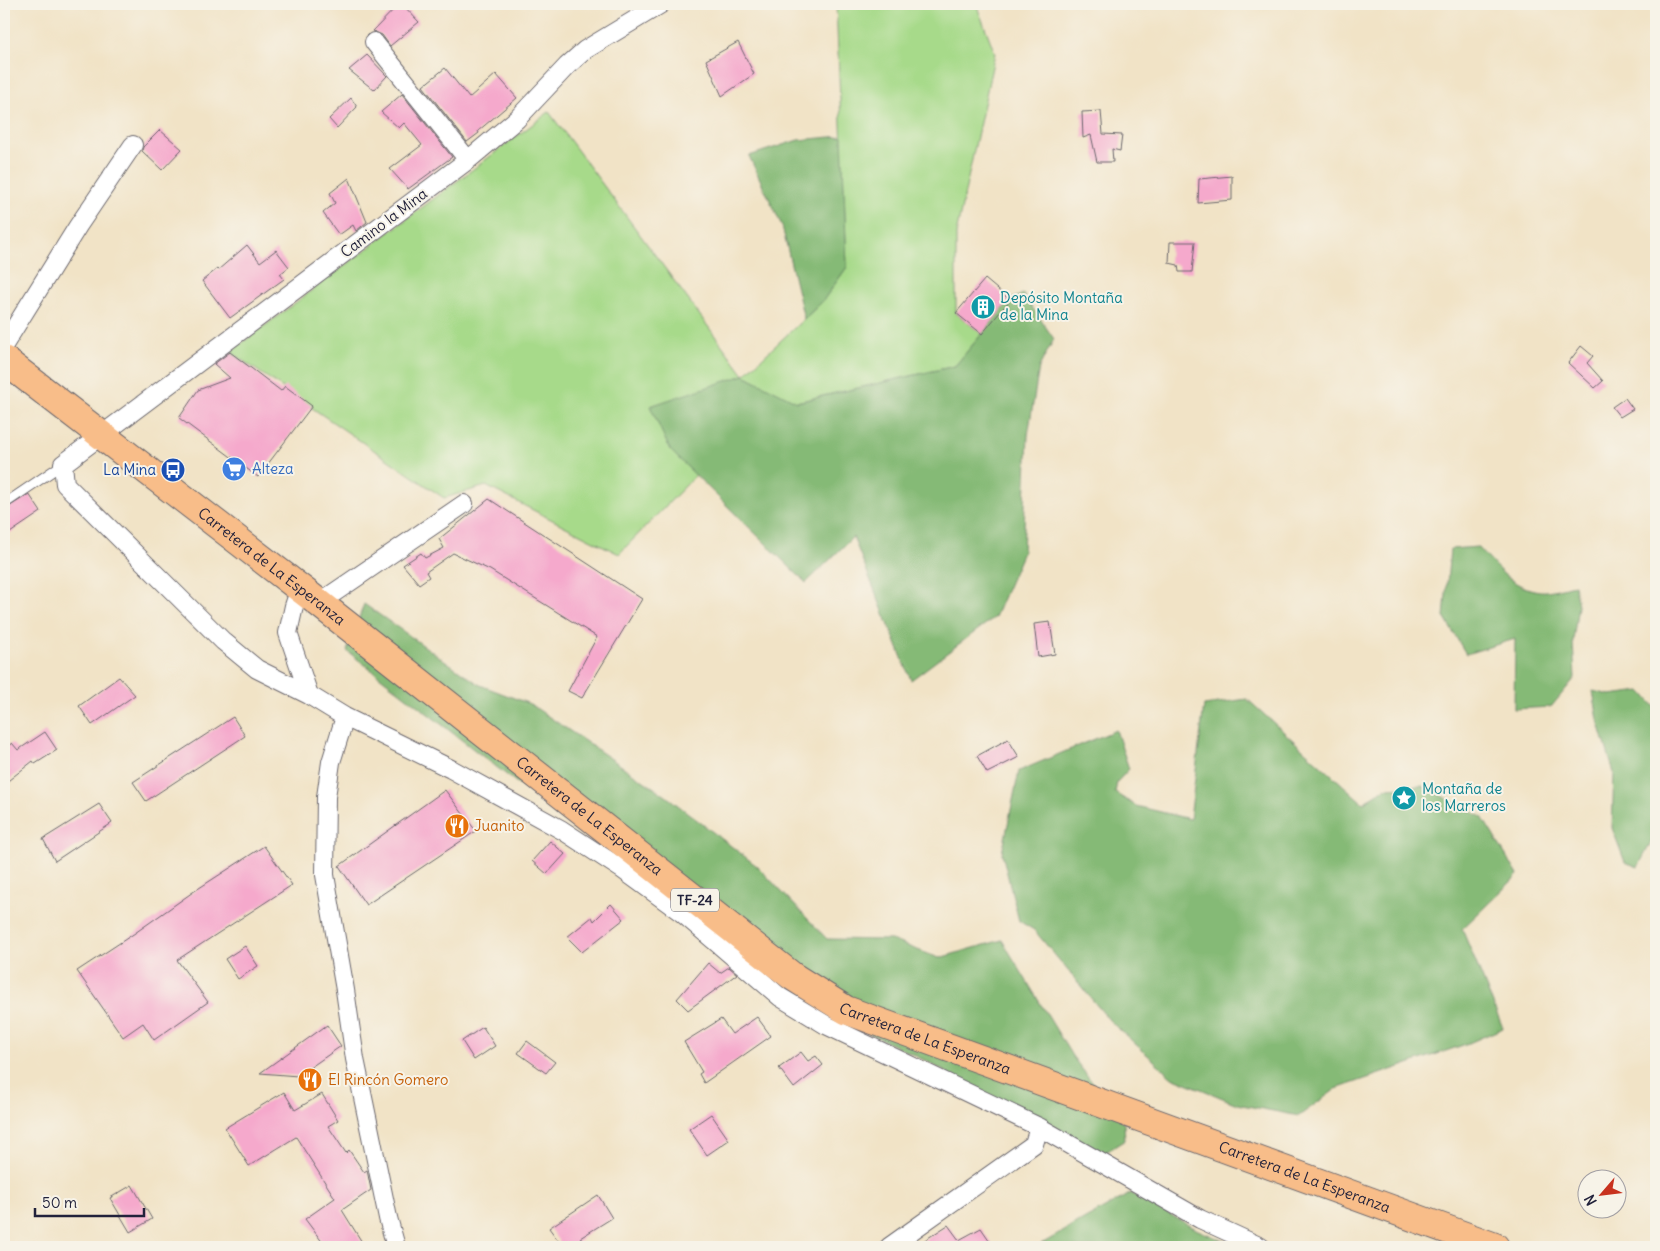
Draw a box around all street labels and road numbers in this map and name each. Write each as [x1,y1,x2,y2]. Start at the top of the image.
street label: Camino la Mina [337,184,431,261]
street label: Carretera de La Esperanza [194,503,350,629]
street label: Carretera de La Esperanza [513,752,667,880]
road number: TF-24 [671,888,719,912]
street label: Carretera de La Esperanza [836,998,1014,1078]
street label: Carretera de La Esperanza [1216,1137,1393,1217]

